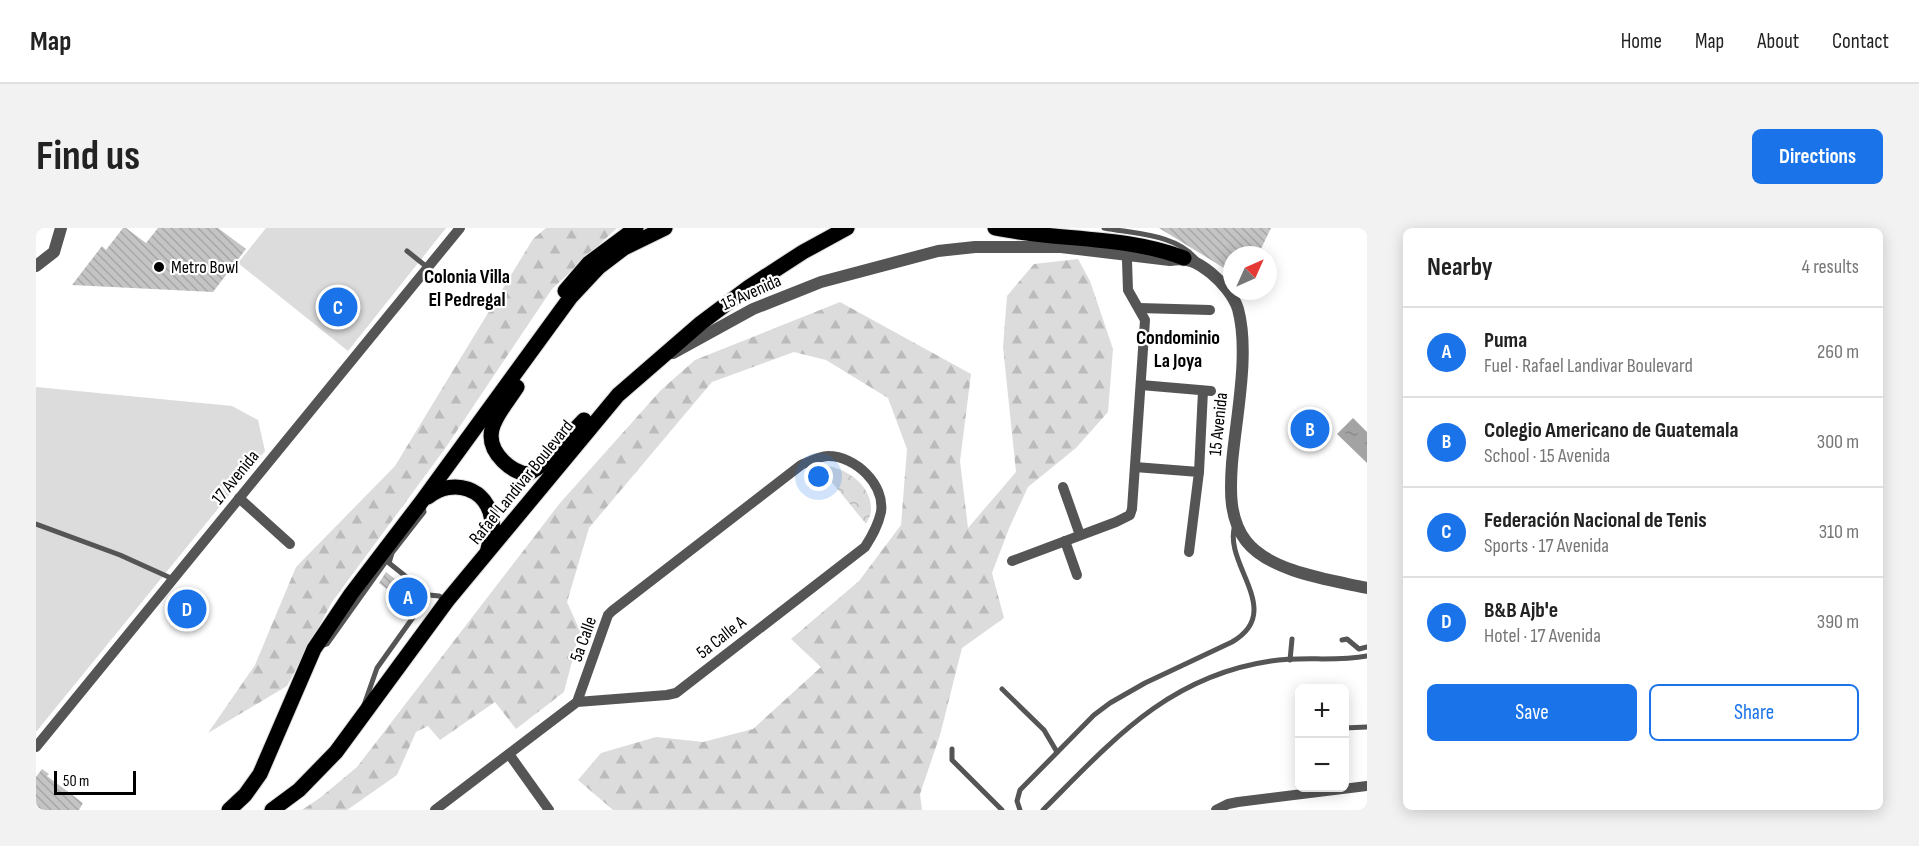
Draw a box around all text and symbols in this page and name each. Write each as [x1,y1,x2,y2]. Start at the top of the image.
text: Map [30,25,71,58]
text: Home [1621,29,1662,54]
text: Map [1695,29,1724,54]
text: About [1757,29,1799,54]
text: Contact [1832,29,1889,54]
button: Directions [1752,129,1883,184]
text: Find us [36,131,140,182]
north arrow [1223,246,1277,300]
text: Nearby [1427,252,1493,283]
text: 4 results [1802,255,1859,279]
place label: Metro Bowl [171,257,238,278]
marker: Metro Bowl [152,260,166,274]
district label: Colonia Villa El Pedregal [424,265,510,312]
street label: 15 Avenida [718,270,784,315]
pin: C [318,284,358,329]
district label: Condominio La Joya [1136,326,1220,373]
text: Puma [1484,327,1527,354]
text: A [1442,340,1451,364]
text: 260 m [1817,340,1859,364]
text: Fuel · Rafael Landivar Boulevard [1484,354,1693,378]
street label: 15 Avenida [1205,391,1232,457]
pin: B [1290,406,1330,452]
street label: Rafael Landivar Boulevard [465,416,578,549]
text: Colegio Americano de Guatemala [1484,417,1738,444]
text: B [1442,430,1451,454]
text: 300 m [1817,430,1859,454]
text: School · 15 Avenida [1484,444,1610,468]
street label: 17 Avenida [207,446,264,509]
your location [804,462,833,491]
text: Federación Nacional de Tenis [1484,507,1707,534]
text: C [1441,520,1452,544]
text: 310 m [1819,520,1859,544]
text: Sports · 17 Avenida [1484,534,1609,558]
pin: A [388,574,428,620]
pin: D [168,586,206,632]
text: B&B Ajb'e [1484,597,1558,624]
text: D [1441,610,1452,634]
text: 390 m [1817,610,1859,634]
street label: 5a Calle A [692,611,750,663]
street label: 5a Calle [566,614,601,665]
text: Hotel · 17 Avenida [1484,624,1601,648]
map controls [1295,684,1349,792]
button: + [1295,684,1349,738]
button: Save [1427,684,1637,741]
button: Share [1649,684,1859,741]
button: − [1295,738,1349,792]
scale bar [54,768,136,796]
text: 50 m [63,772,89,791]

